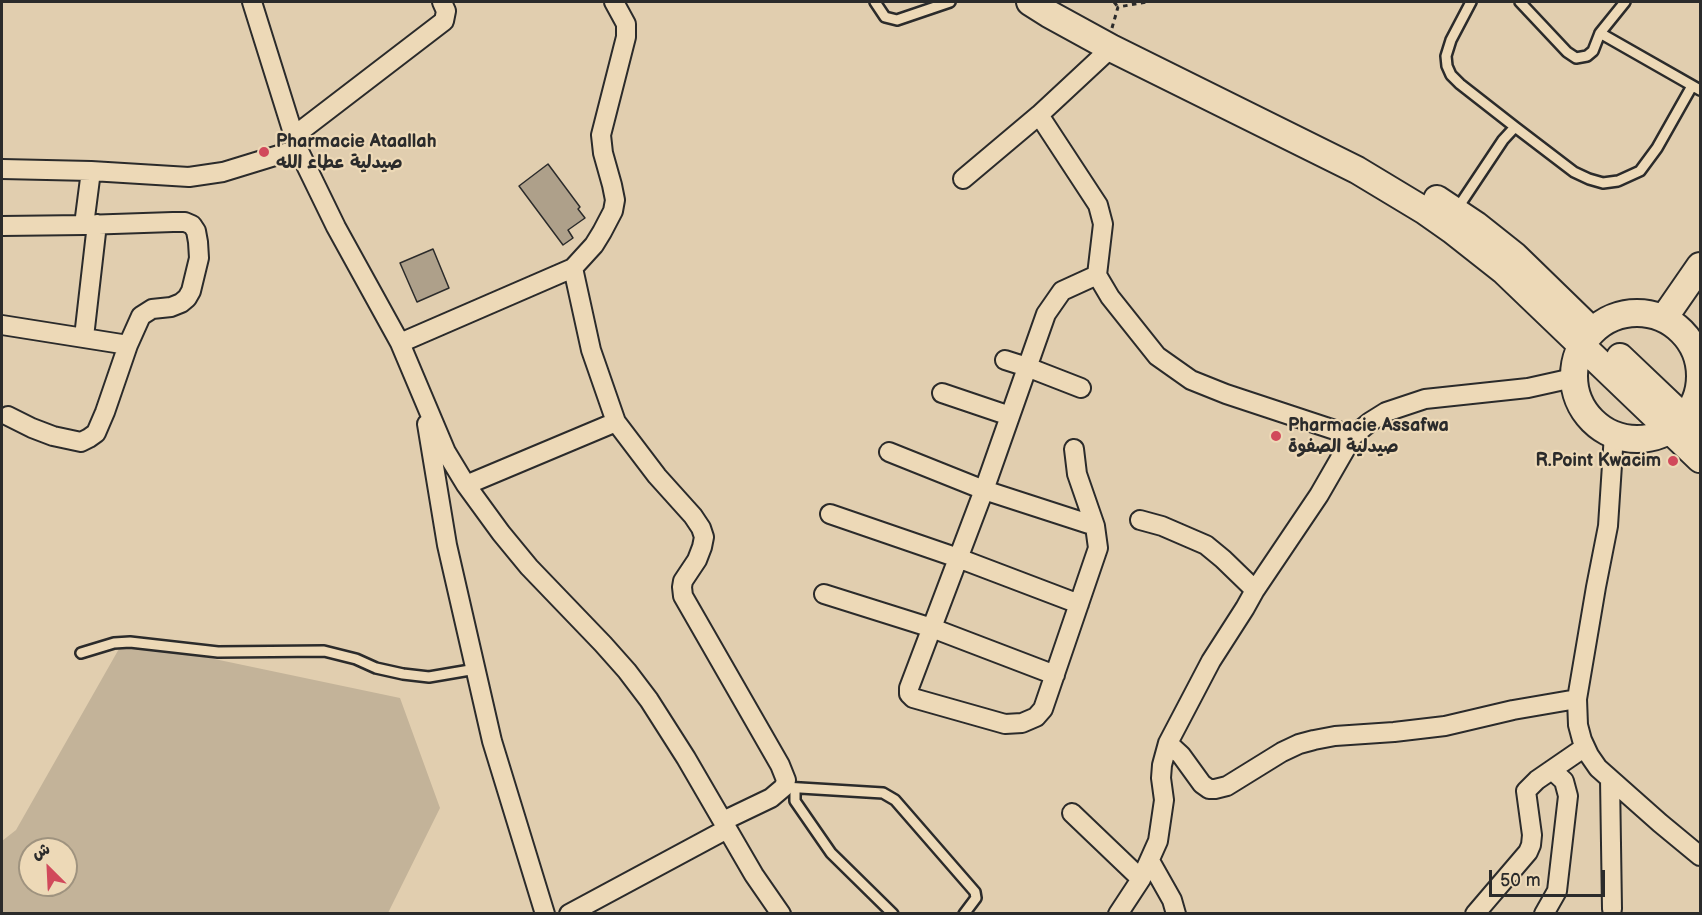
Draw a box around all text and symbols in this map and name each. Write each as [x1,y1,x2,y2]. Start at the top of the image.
place label: Pharmacie Ataallah صيدلية عطاء الله [276,131,436,174]
marker: Pharmacie Ataallah صيدلية عطاء الله [257,145,271,159]
place label: Pharmacie Assafwa صيدلية الصفوة [1288,415,1449,458]
marker: Pharmacie Assafwa صيدلية الصفوة [1269,429,1283,443]
place label: R.Point Kwacim [1536,450,1661,472]
marker: R.Point Kwacim [1666,454,1680,468]
north arrow [18,837,78,897]
text: ش [29,840,53,864]
scale bar [1492,858,1608,896]
text: 50 m [1500,870,1541,891]

